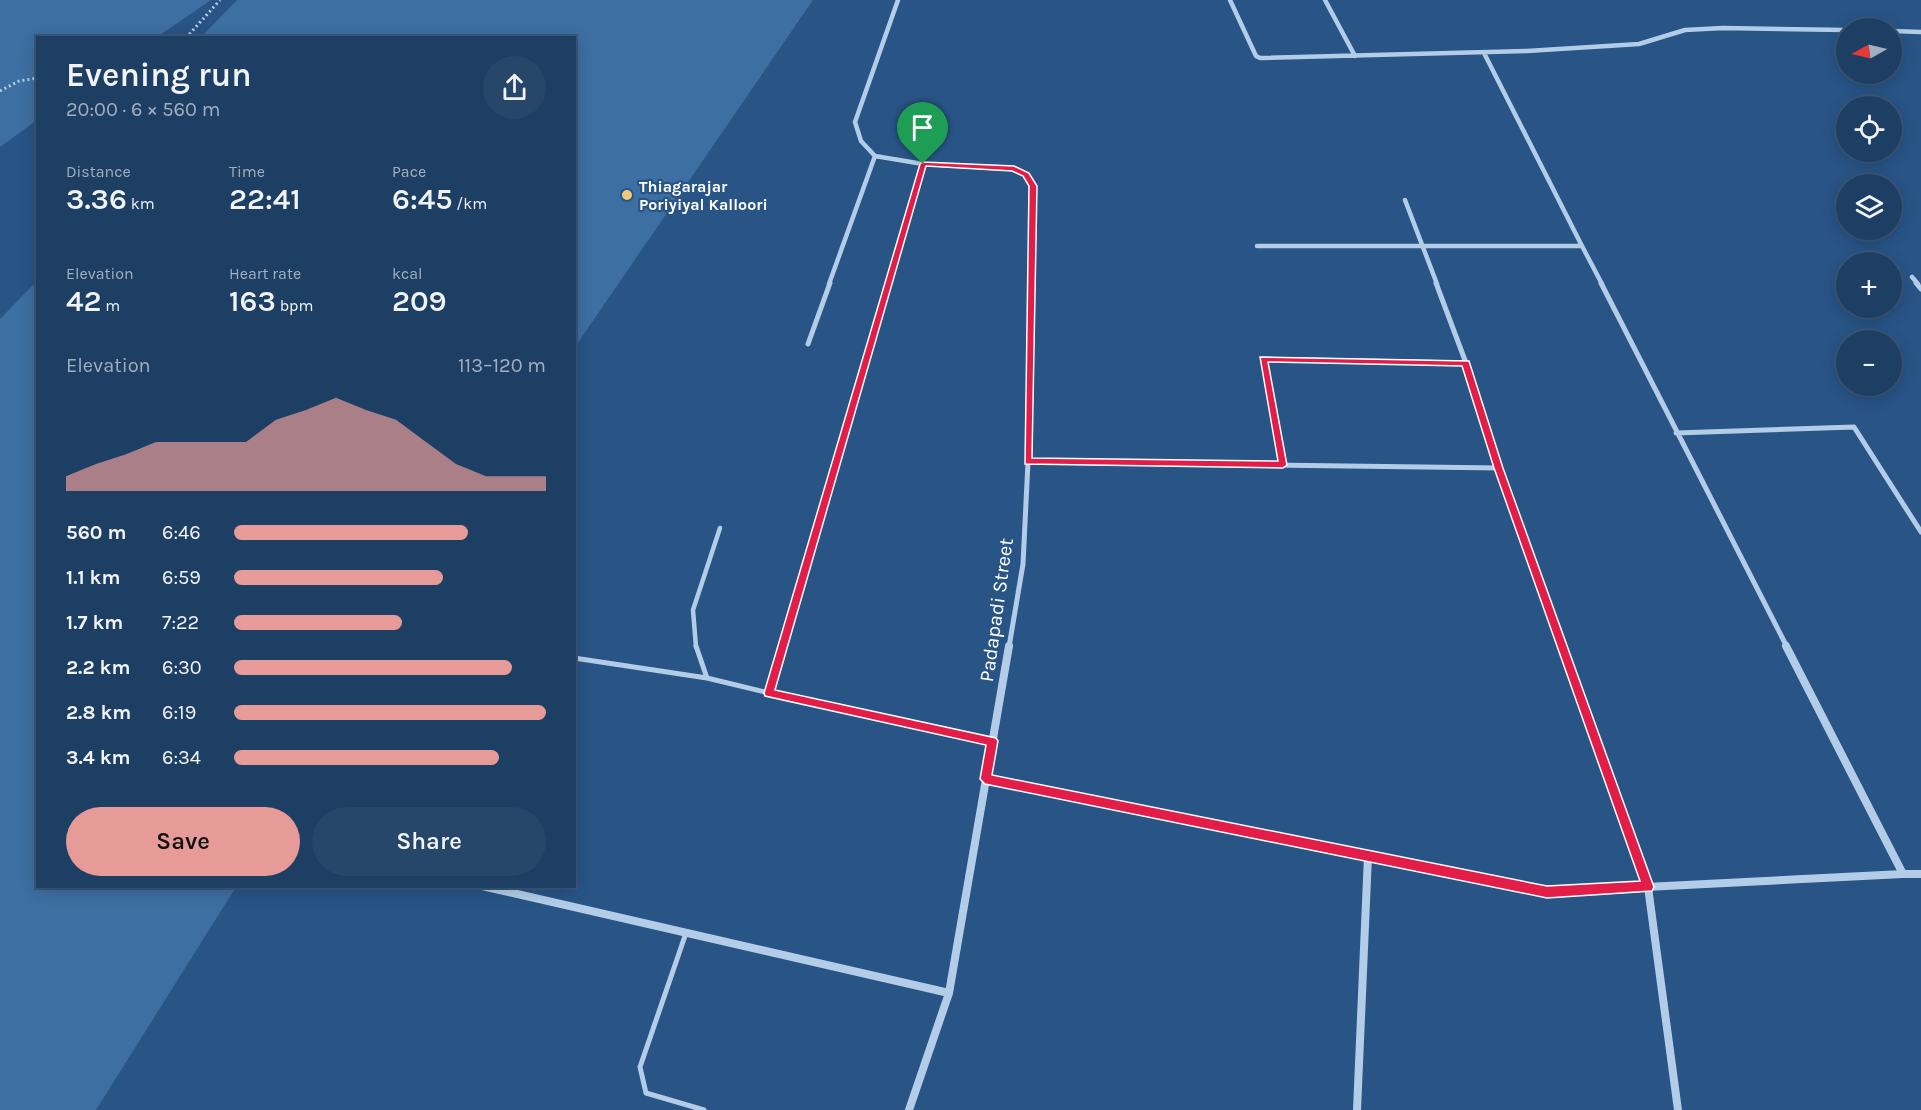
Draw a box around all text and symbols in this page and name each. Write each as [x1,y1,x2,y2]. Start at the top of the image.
north arrow [1836,18,1902,84]
map controls [1836,18,1902,396]
text: Evening run [66,56,252,94]
button: share [483,56,546,119]
button: locate [1836,96,1902,162]
text: 20:00 · 6 × 560 m [66,98,220,121]
pin [897,102,948,164]
icon: arrive [906,111,939,144]
text: Distance [66,162,131,181]
text: Time [229,162,265,181]
text: Pace [392,162,426,181]
button: layers [1836,174,1902,240]
place label: Thiagarajar Poriyiyal Kalloori [639,177,768,214]
text: 3.36 [66,181,127,217]
text: 22:41 [229,181,301,217]
text: 6:45 [392,181,453,217]
marker: Thiagarajar Poriyiyal Kalloori [620,188,634,202]
text: km [127,194,155,213]
text: /km [453,194,487,213]
button: + [1836,252,1902,318]
text: Elevation [66,264,134,283]
text: Heart rate [229,264,301,283]
text: kcal [392,264,423,283]
text: 42 [66,283,102,319]
text: 163 [229,283,276,319]
text: 209 [392,283,447,319]
text: m [102,296,120,315]
text: bpm [276,296,313,315]
button: − [1836,330,1902,396]
text: Elevation [66,354,151,377]
text: 113–120 m [458,354,546,377]
text: 560 m [66,521,126,544]
text: 6:46 [162,521,201,544]
street label: Padapadi Street [975,536,1018,684]
text: 1.1 km [66,566,120,589]
text: 6:59 [162,566,201,589]
text: 1.7 km [66,611,123,634]
text: 7:22 [162,611,199,634]
text: 2.2 km [66,656,130,679]
text: 6:30 [162,656,202,679]
text: 2.8 km [66,701,131,724]
text: 6:19 [162,701,196,724]
text: 3.4 km [66,746,131,769]
text: 6:34 [162,746,201,769]
button: Save [66,807,300,876]
button: Share [312,807,546,876]

